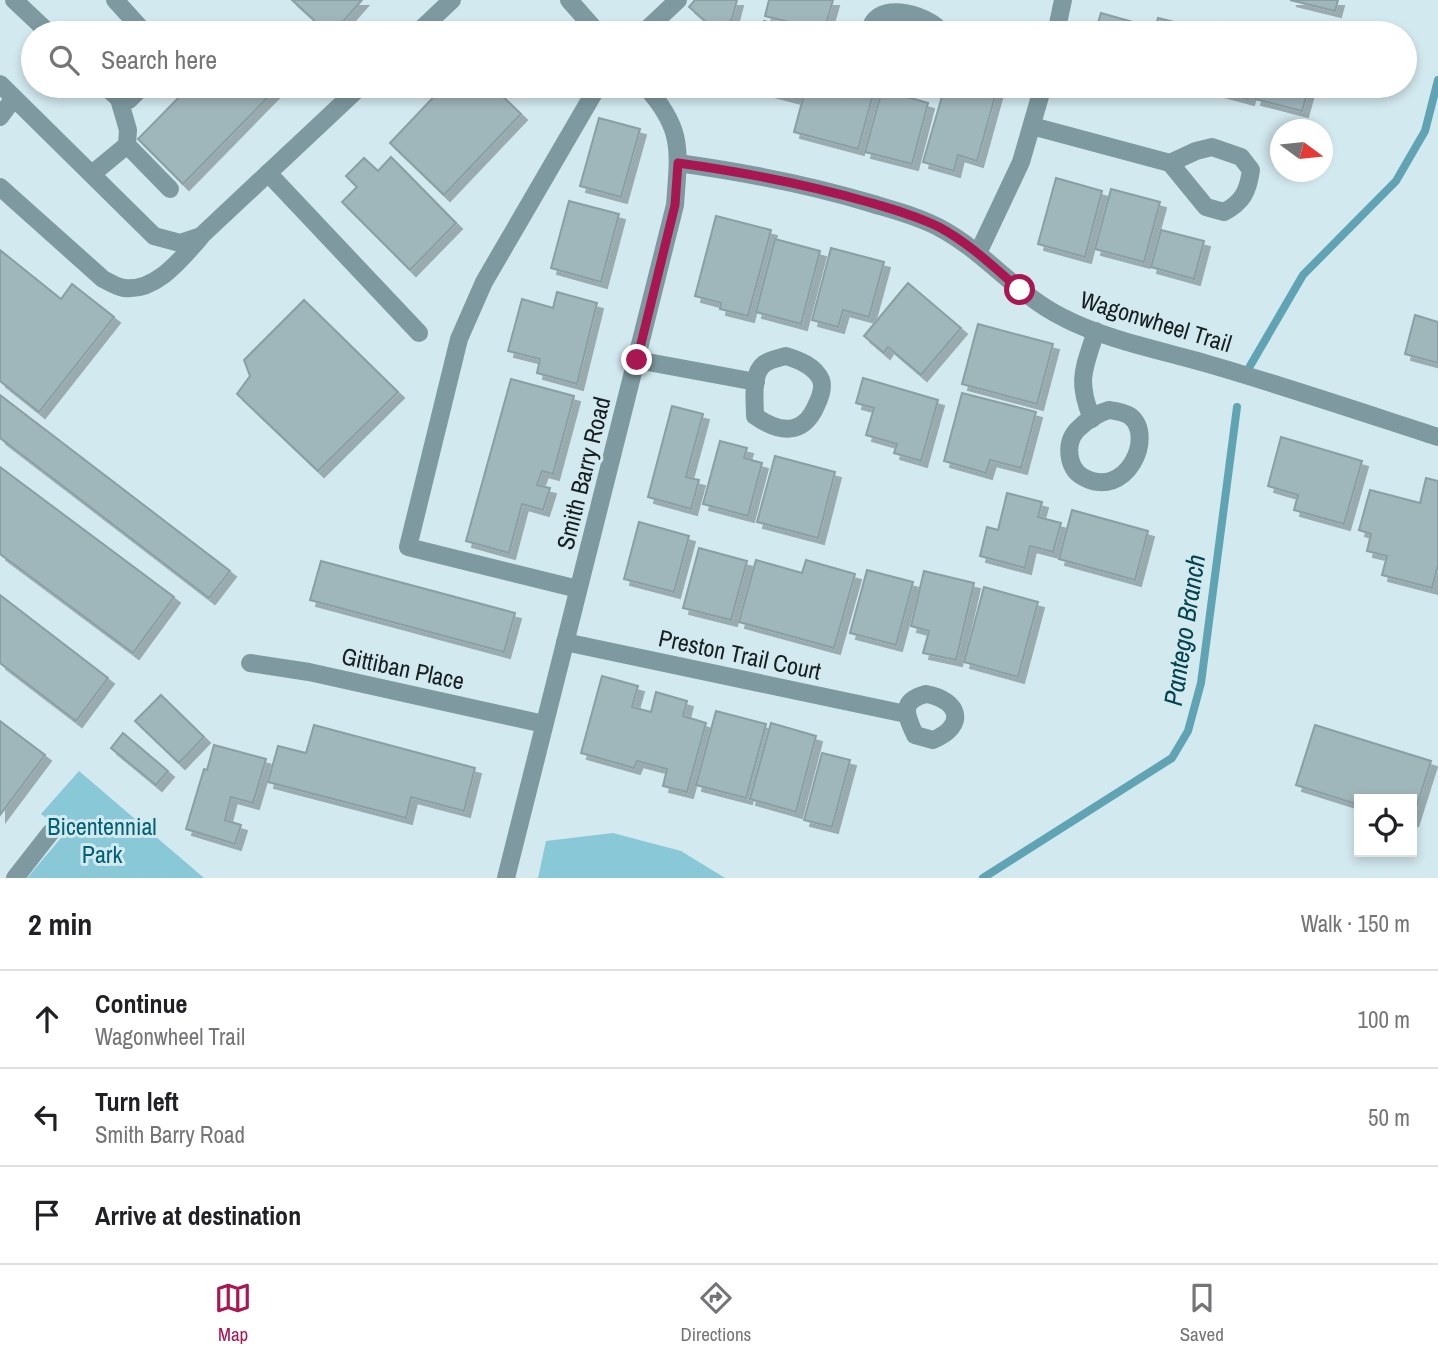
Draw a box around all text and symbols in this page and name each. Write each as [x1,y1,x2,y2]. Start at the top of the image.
search box [21,21,1417,98]
icon: search [45,41,83,79]
text: Search here [101,42,217,77]
north arrow [1270,119,1333,182]
route start [1004,274,1035,305]
street label: Wagonwheel Trail [1076,283,1236,359]
route end [621,344,652,375]
street label: Smith Barry Road [549,393,617,553]
water label: Pantego Branch [1155,552,1213,708]
street label: Preston Trail Court [656,621,825,687]
street label: Gittiban Place [339,639,467,697]
map controls [1354,794,1417,857]
button: locate [1354,794,1417,857]
park label: Bicentennial Park [47,810,157,870]
text: 2 min [28,904,92,944]
text: Walk · 150 m [1301,908,1410,939]
text: Continue [95,986,187,1021]
icon: ahead [28,1000,66,1038]
text: 100 m [1358,1004,1410,1035]
text: Wagonwheel Trail [95,1021,245,1052]
text: Turn left [95,1084,179,1119]
icon: left [28,1098,66,1136]
text: 50 m [1368,1102,1410,1133]
text: Smith Barry Road [95,1119,245,1150]
icon: arrive [28,1196,66,1234]
text: Arrive at destination [95,1198,301,1233]
tab: Map [214,1279,252,1347]
tab: Directions [680,1279,751,1347]
tab: Saved [1180,1279,1224,1347]

